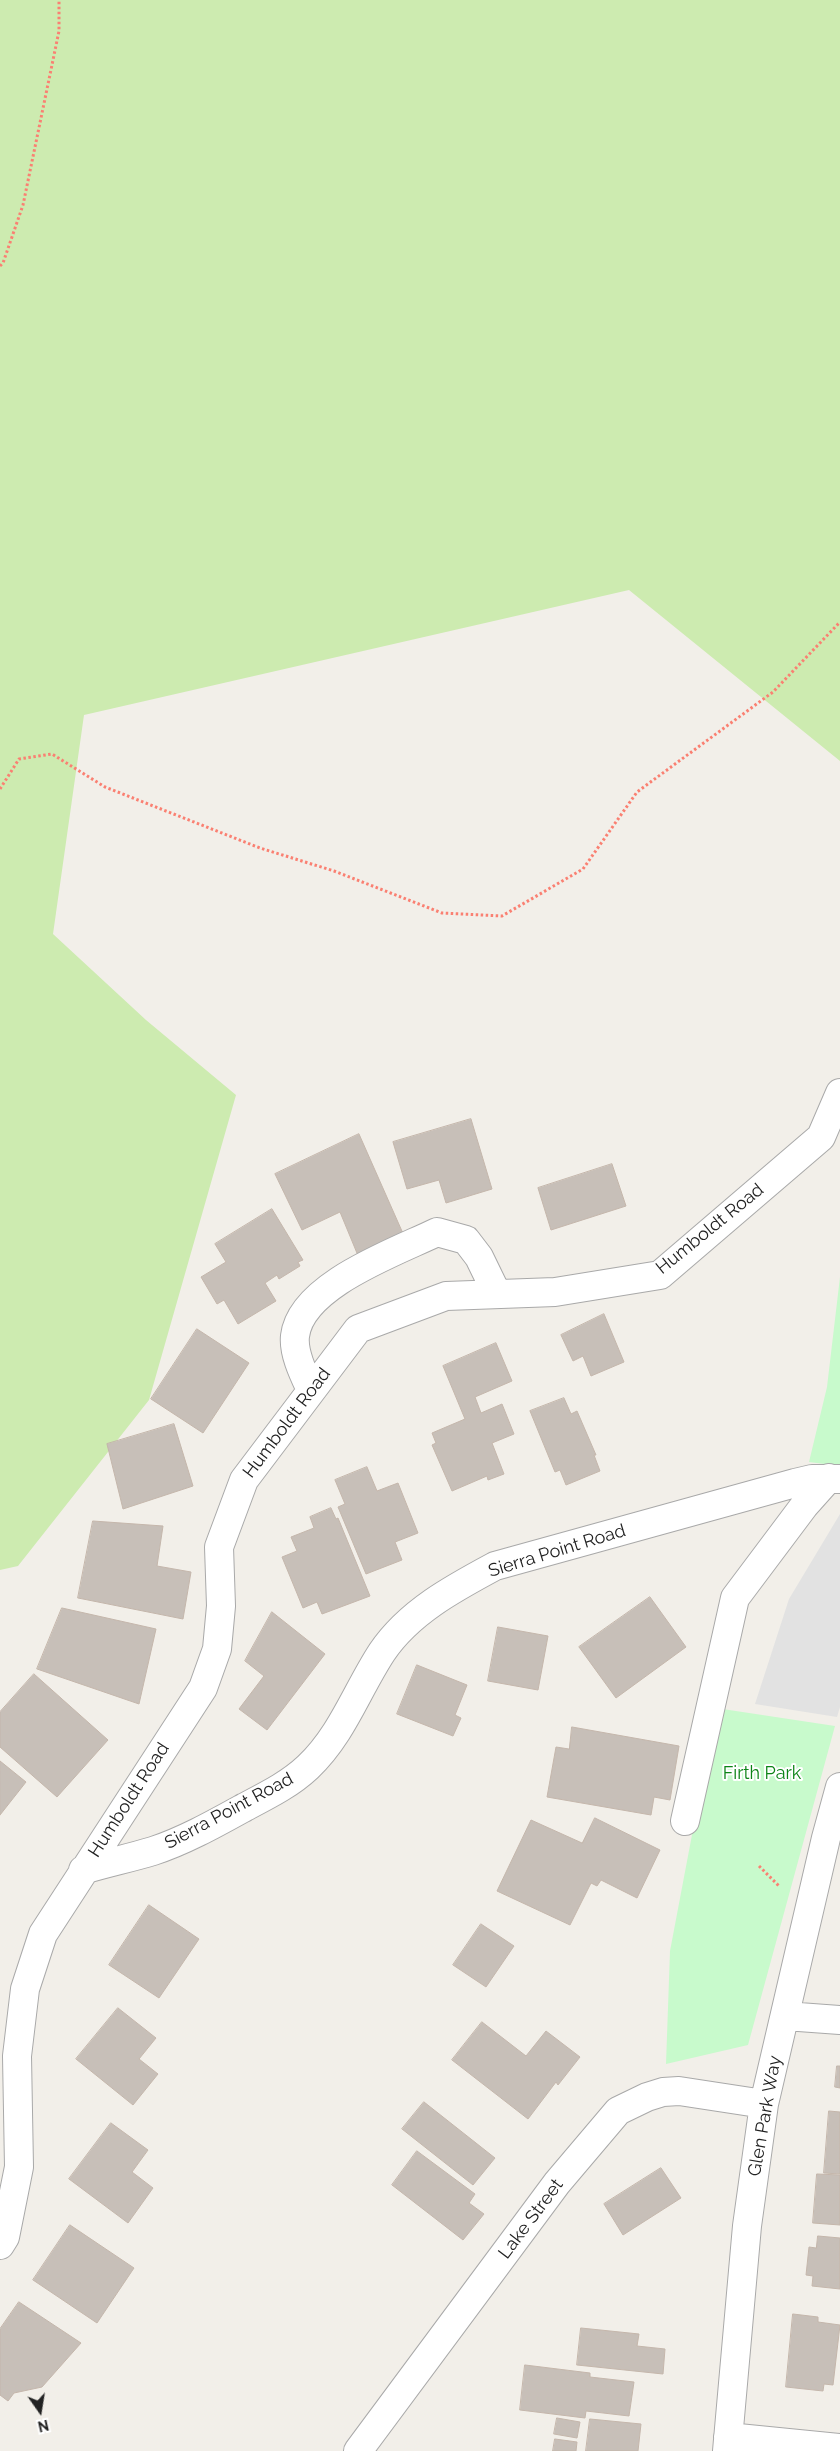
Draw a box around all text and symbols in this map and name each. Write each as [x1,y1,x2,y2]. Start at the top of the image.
street label: Humboldt Road [652,1179,768,1279]
street label: Humboldt Road [239,1364,335,1482]
street label: Sierra Point Road [486,1520,628,1582]
street label: Humboldt Road [84,1739,174,1861]
park label: Firth Park [723,1763,801,1785]
street label: Sierra Point Road [161,1768,297,1854]
street label: Glen Park Way [744,2054,786,2178]
street label: Lake Street [494,2175,568,2263]
north arrow [15,2386,65,2436]
text: N [36,2417,50,2435]

